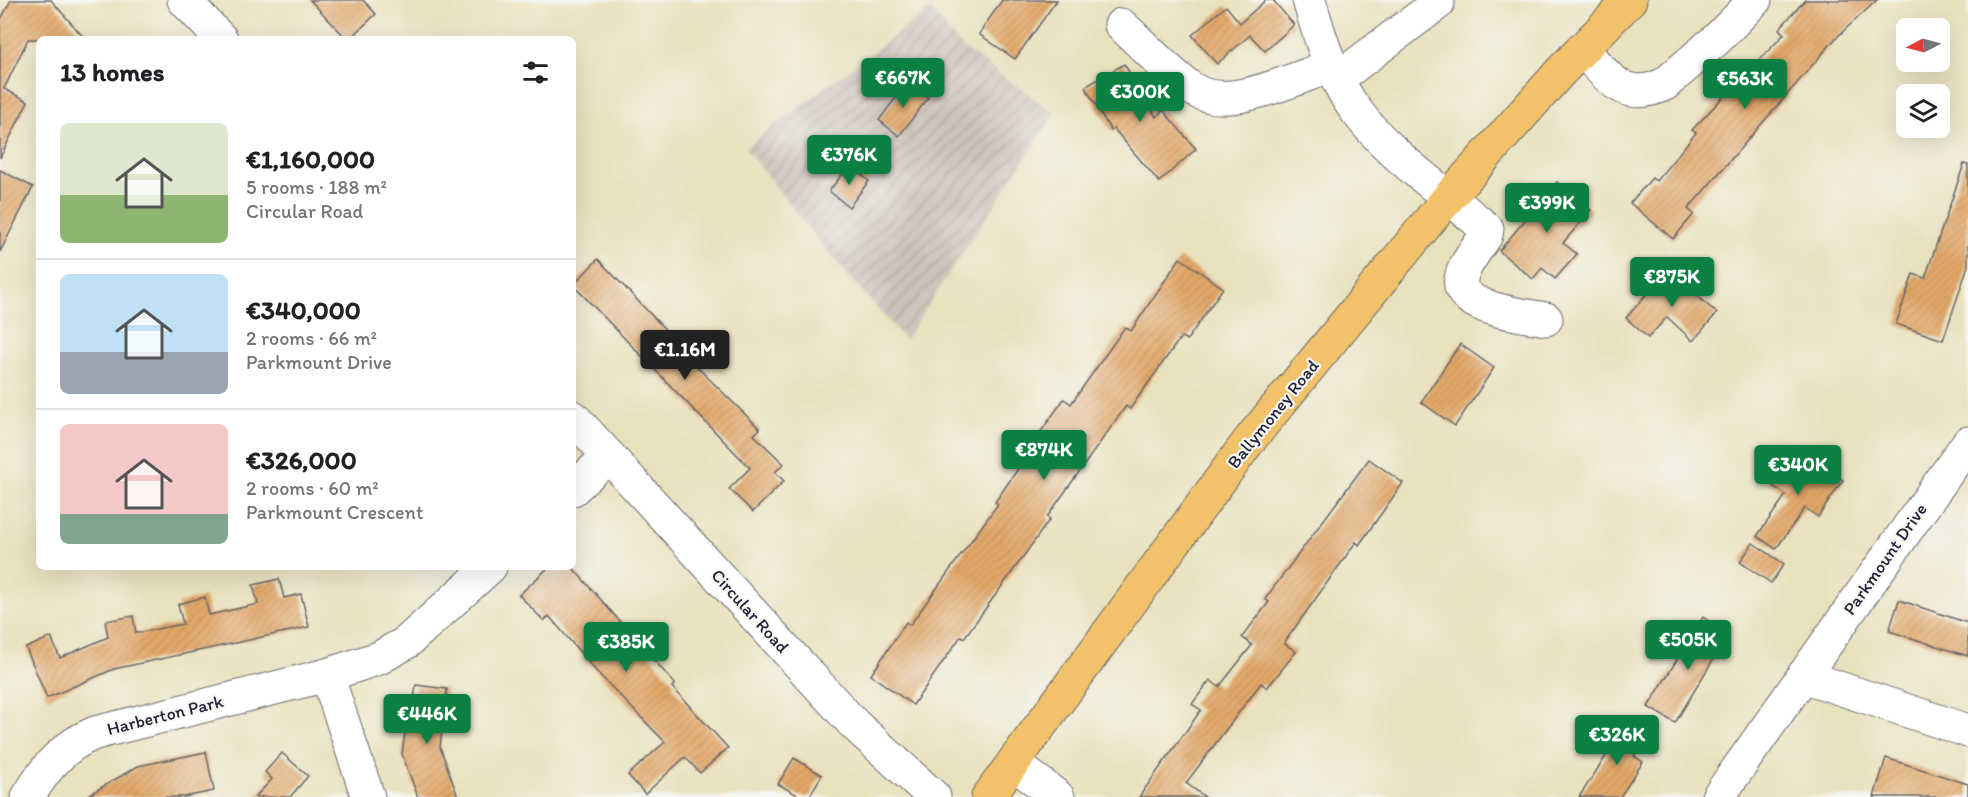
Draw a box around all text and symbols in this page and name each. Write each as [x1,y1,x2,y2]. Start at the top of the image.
north arrow [1896,18,1950,72]
map controls [1896,18,1950,138]
text: 13 homes [60,56,164,88]
icon: filters [519,56,552,89]
pin: €667K [861,58,945,109]
pin: €563K [1703,59,1787,110]
text: €667K [875,65,931,89]
text: €563K [1717,66,1773,90]
pin: €300K [1098,72,1182,123]
text: €300K [1110,79,1170,103]
button: layers [1896,84,1950,138]
pin: €376K [807,135,891,186]
text: €376K [821,142,877,166]
text: €1,160,000 [246,143,375,175]
icon: home [108,147,180,219]
text: 5 rooms · 188 m² [246,175,387,199]
pin: €399K [1505,183,1589,234]
text: €399K [1519,190,1575,214]
text: Circular Road [246,199,363,223]
pin: €875K [1630,257,1714,308]
text: €875K [1644,264,1700,288]
text: €340,000 [246,294,361,326]
icon: home [108,298,180,370]
text: 2 rooms · 66 m² [246,326,377,350]
pin: €1.16M [636,330,734,381]
text: €1.16M [654,337,716,361]
text: Parkmount Drive [246,350,392,374]
street label: Ballymoney Road [1222,355,1324,473]
pin: €874K [1002,430,1086,481]
text: €874K [1015,437,1073,461]
text: €326,000 [246,444,357,476]
pin: €340K [1756,445,1840,496]
icon: home [108,448,180,520]
text: €340K [1768,452,1828,476]
text: 2 rooms · 60 m² [246,476,379,500]
street label: Parkmount Drive [1838,499,1932,619]
text: Parkmount Crescent [246,500,423,524]
street label: Circular Road [707,564,794,658]
pin: €505K [1646,620,1730,671]
pin: €385K [584,622,668,673]
text: €505K [1659,627,1717,651]
text: €385K [598,629,654,653]
street label: Harberton Park [105,690,226,740]
pin: €446K [385,694,469,745]
text: €446K [398,701,456,725]
pin: €326K [1575,715,1659,766]
text: €326K [1589,722,1645,746]

